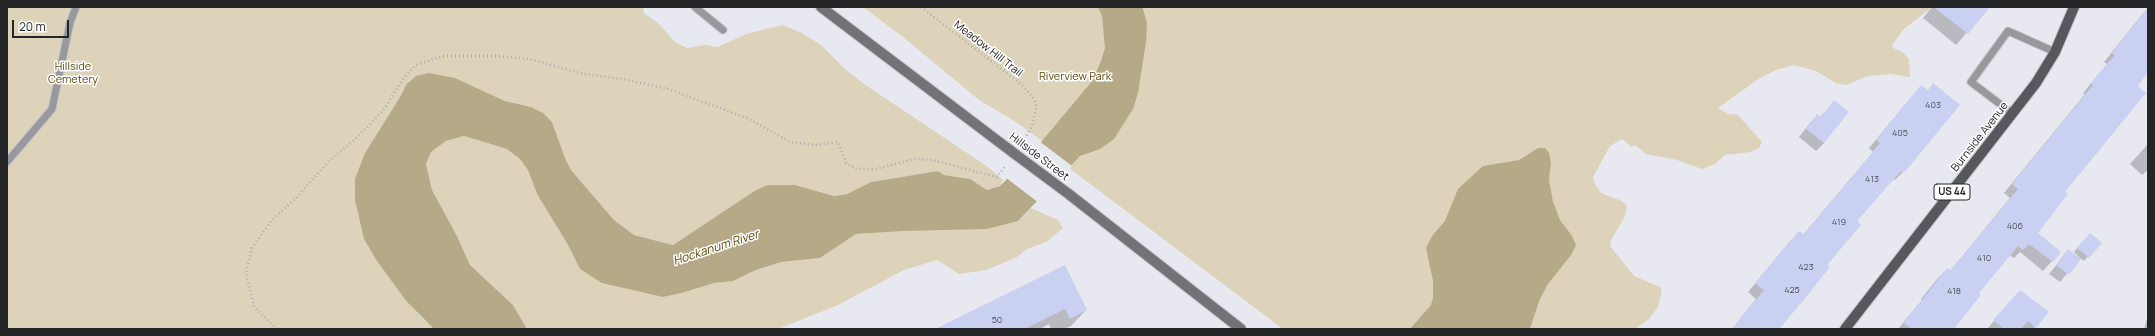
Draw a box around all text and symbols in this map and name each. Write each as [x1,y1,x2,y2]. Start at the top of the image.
scale bar [14,12,71,38]
text: 20 m [19,18,46,35]
street label: Meadow Hill Trail [951,18,1025,80]
park label: Hillside Cemetery [48,60,98,86]
park label: Riverview Park [1039,70,1111,84]
street label: Burnside Avenue [1949,99,2011,175]
house number: 403 [1925,100,1941,110]
house number: 405 [1892,128,1908,138]
street label: Hillside Street [1007,130,1071,184]
house number: 413 [1865,174,1879,184]
road number: US 44 [1934,184,1970,200]
house number: 419 [1832,217,1846,227]
house number: 406 [2007,221,2023,231]
water label: Hockanum River [671,227,761,269]
house number: 410 [1977,253,1991,263]
house number: 423 [1798,262,1814,272]
house number: 425 [1784,285,1800,295]
house number: 418 [1947,286,1961,296]
house number: 50 [992,315,1002,325]

